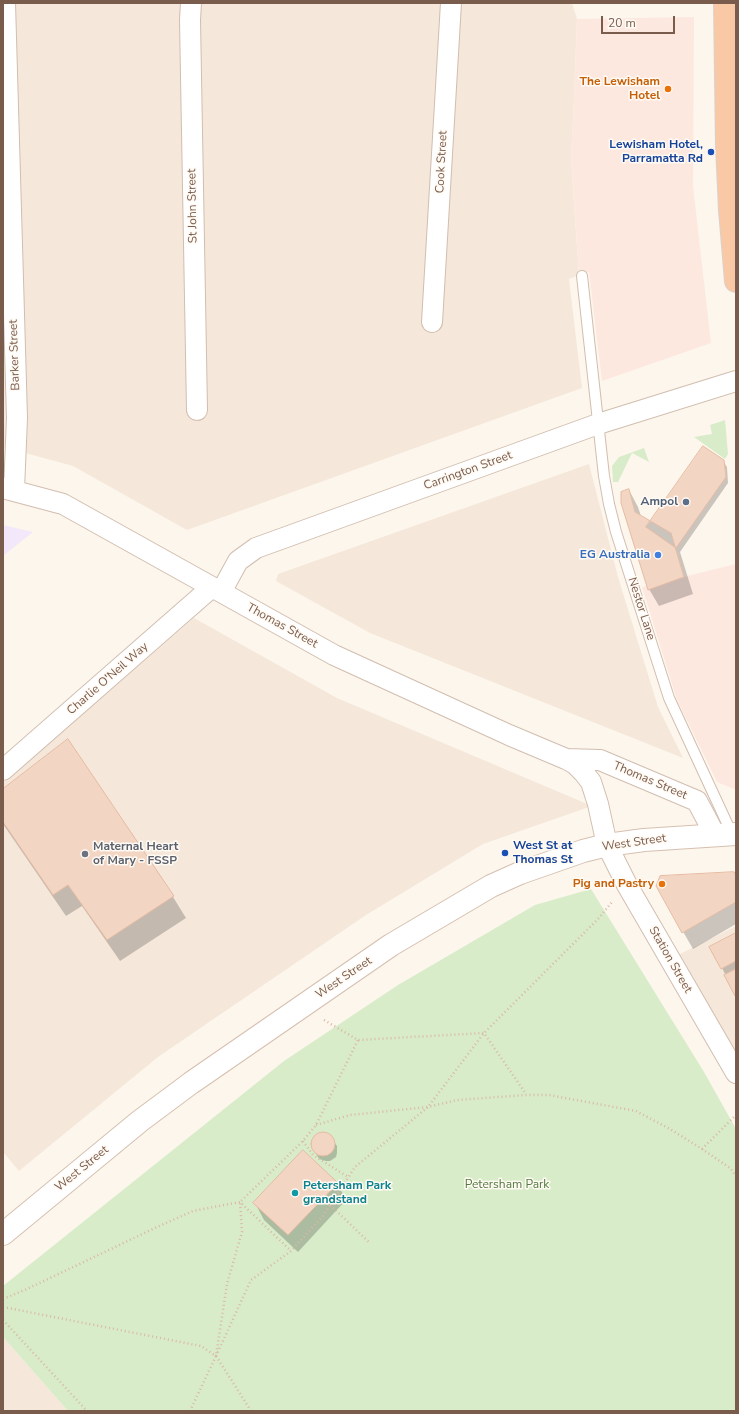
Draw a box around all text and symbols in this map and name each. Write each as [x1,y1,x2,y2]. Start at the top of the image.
scale bar [603,8,677,34]
text: 20 m [608,15,636,31]
place label: The Lewisham Hotel [579,75,660,103]
marker: The Lewisham Hotel [663,84,673,94]
street label: Cook Street [433,130,451,194]
place label: Lewisham Hotel, Parramatta Rd [609,138,703,166]
marker: Lewisham Hotel, Parramatta Rd [706,147,716,157]
street label: St John Street [185,169,201,243]
street label: Barker Street [7,319,23,391]
street label: Carrington Street [422,448,514,494]
place label: Ampol [641,495,678,509]
marker: Ampol [681,497,691,507]
place label: EG Australia [580,548,650,562]
marker: EG Australia [653,550,663,560]
street label: Nestor Lane [624,576,658,642]
street label: Thomas Street [244,601,320,651]
street label: Charlie O'Neil Way [64,640,152,718]
street label: Thomas Street [611,759,689,803]
street label: West Street [601,831,667,855]
place label: West St at Thomas St [513,839,573,867]
place label: Maternal Heart of Mary - FSSP [93,840,178,868]
marker: West St at Thomas St [500,848,510,858]
marker: Maternal Heart of Mary - FSSP [80,849,90,859]
place label: Pig and Pastry [573,877,654,891]
marker: Pig and Pastry [657,879,667,889]
street label: Station Street [645,924,695,996]
street label: West Street [313,954,375,1002]
street label: West Street [52,1143,112,1195]
park label: Petersham Park [465,1178,549,1192]
place label: Petersham Park grandstand [303,1179,391,1207]
marker: Petersham Park grandstand [290,1188,300,1198]

